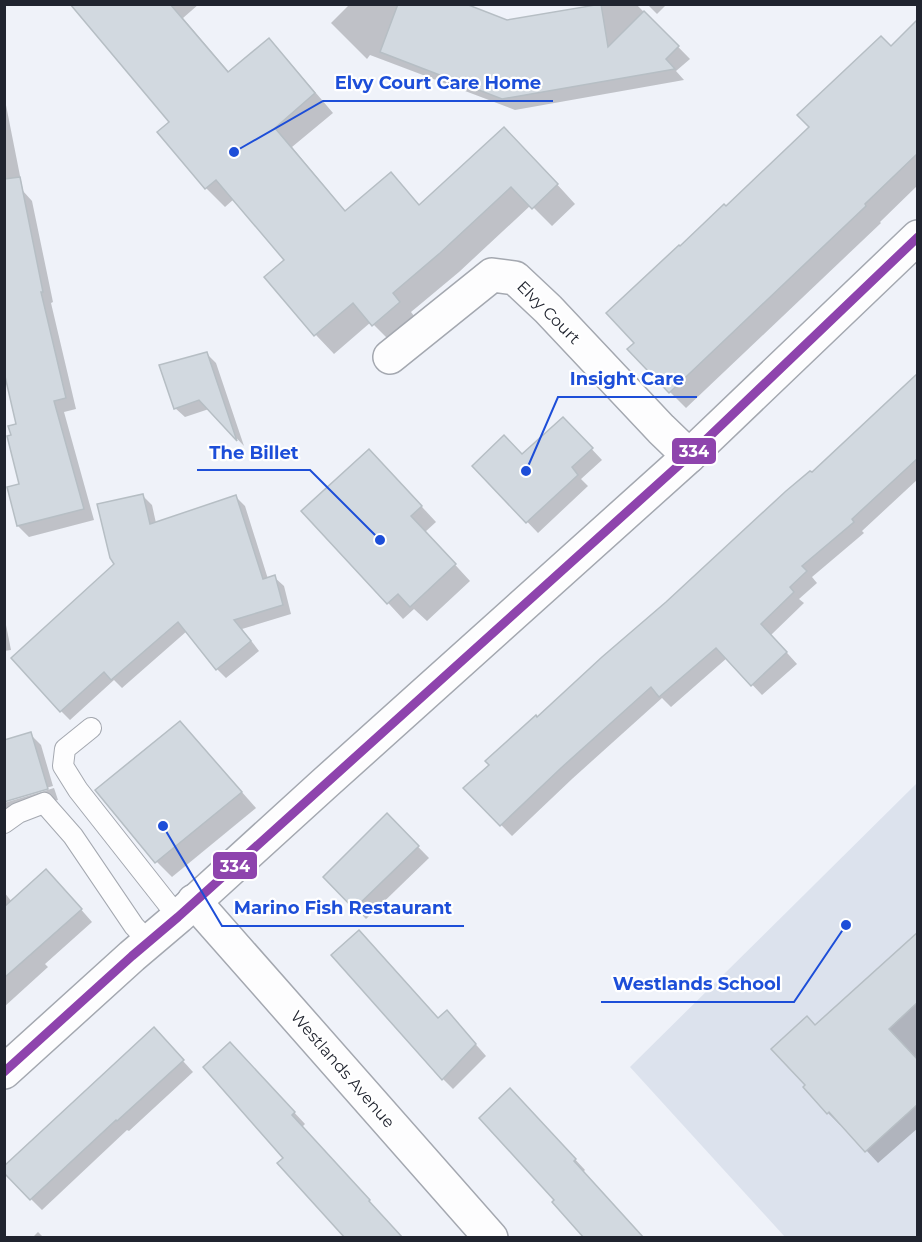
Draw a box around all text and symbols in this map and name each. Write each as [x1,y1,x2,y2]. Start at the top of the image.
callout: Elvy Court Care Home [323,65,553,101]
text: Elvy Court Care Home [335,72,541,94]
street label: Elvy Court [513,277,584,348]
callout: Insight Care [558,361,697,397]
text: Insight Care [570,368,684,390]
callout: The Billet [197,434,310,470]
line badge: 334 [671,437,717,465]
text: The Billet [209,442,299,464]
text: 334 [678,442,709,461]
line badge: 334 [212,851,258,880]
text: 334 [219,857,250,876]
callout: Marino Fish Restaurant [222,890,464,926]
text: Marino Fish Restaurant [234,897,452,919]
callout: Westlands School [601,966,794,1002]
text: Westlands School [613,973,781,995]
street label: Westlands Avenue [287,1007,399,1132]

